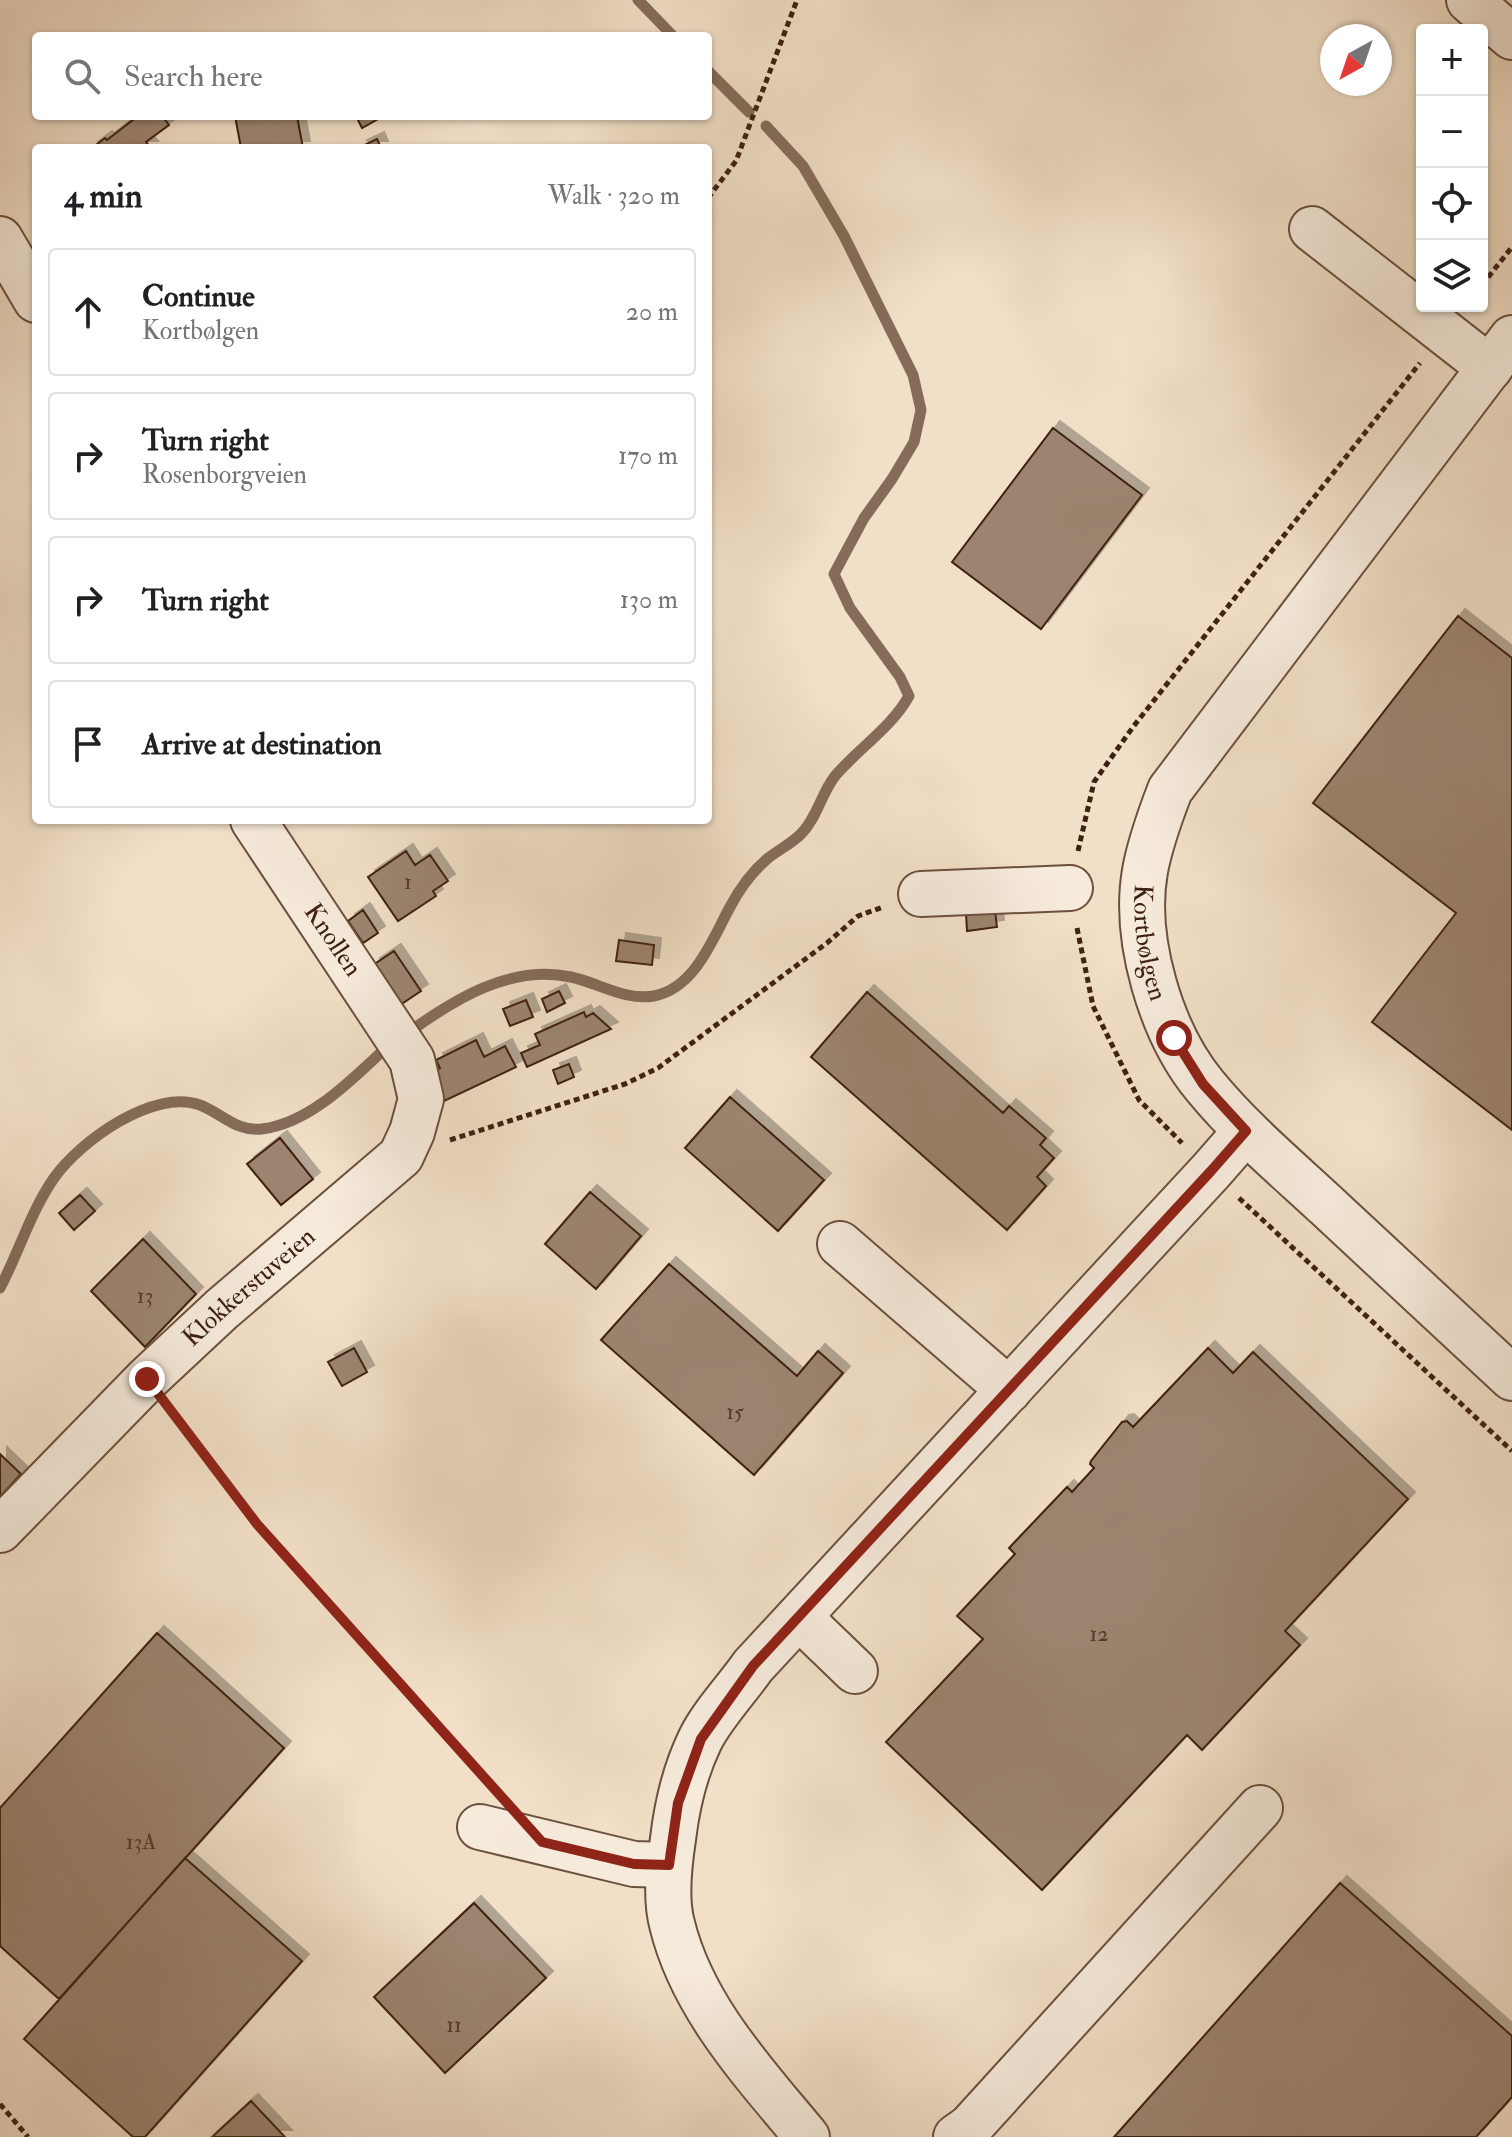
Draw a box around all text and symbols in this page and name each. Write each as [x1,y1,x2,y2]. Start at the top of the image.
north arrow [1320,24,1392,96]
map controls [1416,24,1488,312]
button: + [1416,24,1488,96]
search box [32,32,712,120]
icon: search [60,54,104,98]
text: Search here [124,58,263,95]
button: − [1416,96,1488,168]
button: locate [1416,168,1488,240]
text: 4 min [64,175,142,218]
text: Walk · 320 m [548,180,680,212]
button: layers [1416,240,1488,312]
text: Continue [142,278,255,315]
icon: ahead [66,290,110,334]
text: 20 m [626,296,678,328]
text: Kortbølgen [142,315,259,347]
text: Turn right [142,422,269,459]
icon: right [66,434,110,478]
text: 170 m [618,440,678,472]
text: Rosenborgveien [142,459,307,491]
icon: right [66,578,110,622]
text: Turn right [142,582,269,619]
text: 130 m [620,584,678,616]
icon: arrive [66,722,110,766]
text: Arrive at destination [142,726,382,763]
house number: 1 [404,868,412,896]
street label: Kortbølgen [1126,884,1174,1005]
street label: Knollen [297,897,369,983]
route start [1156,1020,1192,1056]
street label: Klokkerstuveien [176,1220,322,1354]
house number: 13 [137,1282,153,1310]
route end [129,1361,165,1397]
house number: 15 [726,1398,744,1426]
house number: 12 [1089,1620,1109,1648]
house number: 13A [126,1828,156,1856]
house number: 11 [446,2011,462,2039]

